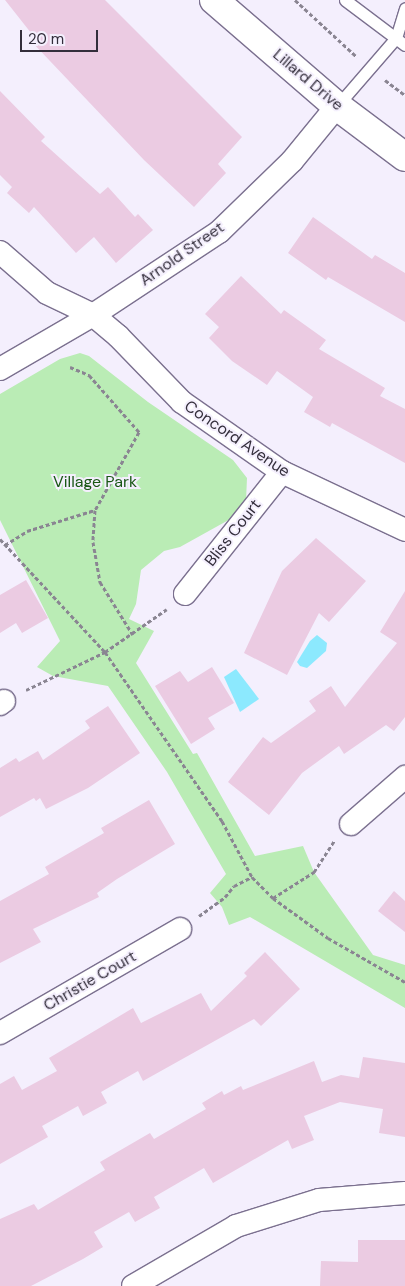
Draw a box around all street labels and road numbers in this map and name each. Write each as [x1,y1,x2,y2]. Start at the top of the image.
street label: Lillard Drive [269,45,347,115]
street label: Arnold Street [136,218,228,290]
street label: Concord Avenue [181,397,293,481]
street label: Bliss Court [201,496,265,570]
street label: Christie Court [40,947,140,1015]

